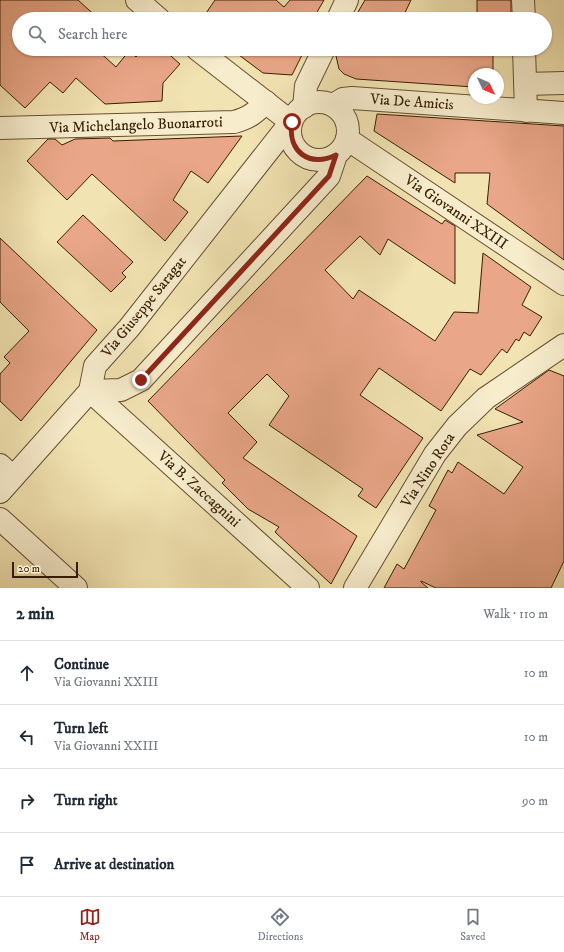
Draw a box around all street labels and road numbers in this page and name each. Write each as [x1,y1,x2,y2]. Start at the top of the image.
street label: Via De Amicis [369,90,454,114]
street label: Via Michelangelo Buonarroti [48,112,223,138]
street label: Via Giovanni XXIII [400,170,511,254]
street label: Via Giuseppe Saragat [97,252,191,362]
street label: Via Nino Rota [396,429,460,512]
street label: Via B. Zaccagnini [153,446,245,531]

